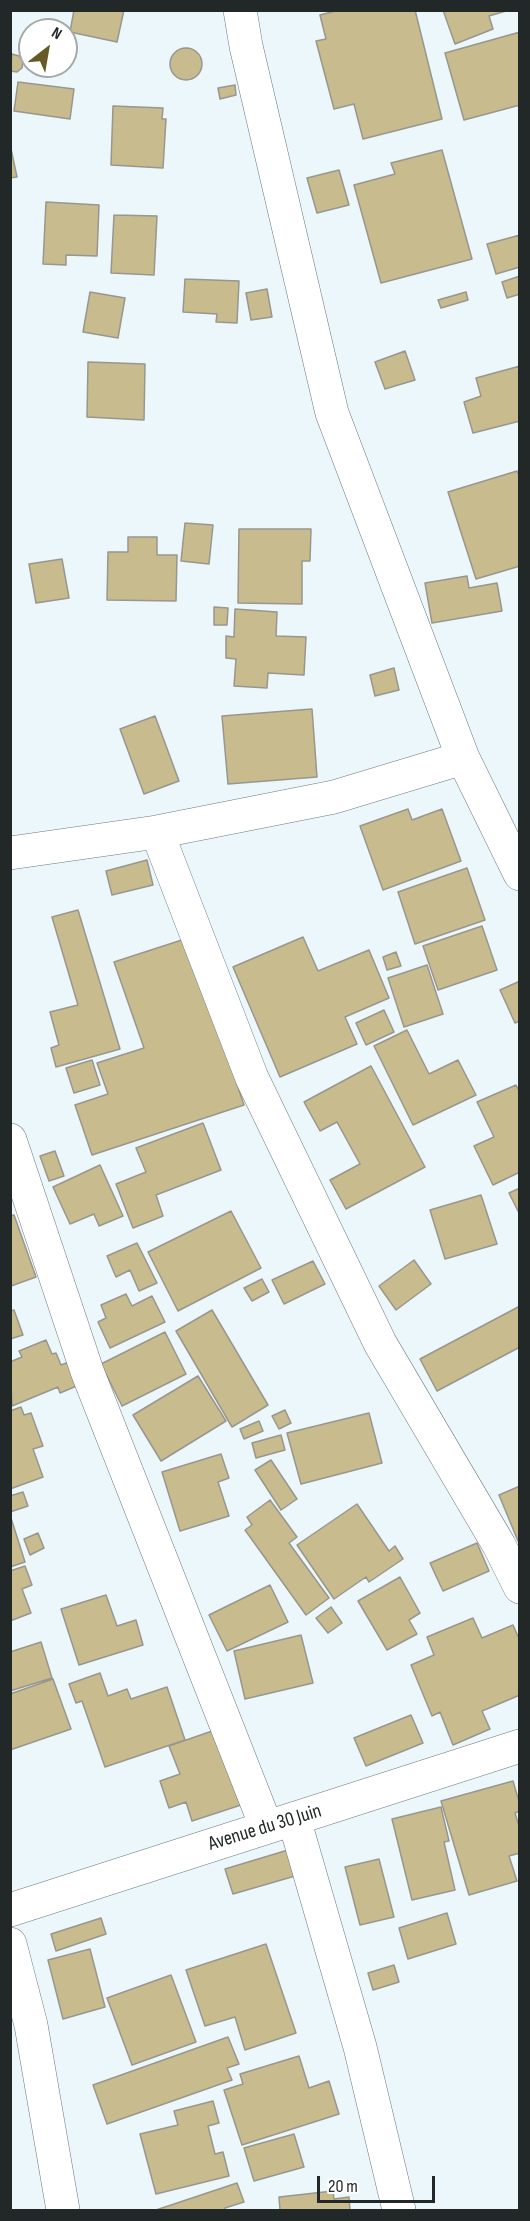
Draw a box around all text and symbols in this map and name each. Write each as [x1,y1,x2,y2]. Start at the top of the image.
north arrow [18,18,78,78]
text: N [48,24,65,44]
street label: Avenue du 30 Juin [205,1799,325,1857]
scale bar [320,2164,438,2202]
text: 20 m [328,2176,358,2197]

